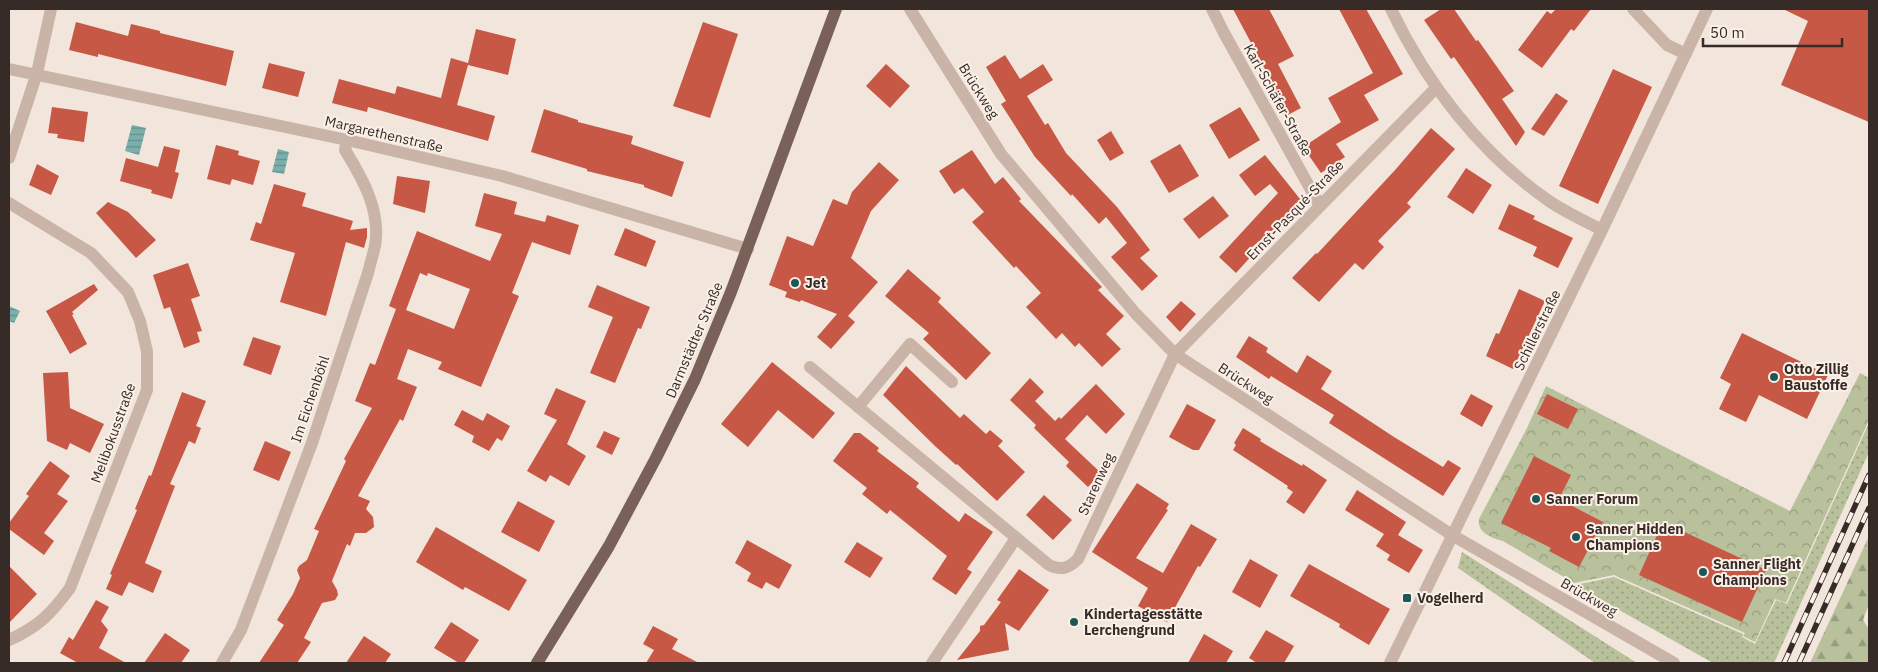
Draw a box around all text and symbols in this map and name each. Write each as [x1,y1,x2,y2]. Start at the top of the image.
scale bar [1703,15,1842,47]
text: 50 m [1710,23,1745,42]
street label: Karl-Schäfer-Straße [1240,41,1316,159]
street label: Brückweg [955,60,1003,123]
street label: Margarethenstraße [323,112,445,156]
street label: Ernst-Pasqué-Straße [1243,156,1348,264]
place label: Jet [805,274,826,292]
marker: Jet [789,277,801,289]
street label: Darmstädter Straße [661,279,727,401]
street label: Schillerstraße [1510,286,1564,373]
street label: Im Eichenböhl [287,353,333,445]
street label: Brückweg [1215,358,1278,408]
place label: Otto Zillig Baustoffe [1784,360,1849,394]
marker: Otto Zillig Baustoffe [1768,371,1780,383]
street label: Melibokusstraße [87,380,140,485]
street label: Starenweg [1074,449,1119,518]
place label: Sanner Forum [1546,490,1638,508]
marker: Sanner Forum [1530,493,1542,505]
place label: Sanner Hidden Champions [1586,520,1684,554]
marker: Sanner Hidden Champions [1570,531,1582,543]
place label: Sanner Flight Champions [1713,555,1801,589]
marker: Sanner Flight Champions [1697,566,1709,578]
street label: Brückweg [1557,574,1621,621]
place label: Vogelherd [1417,589,1484,607]
marker: Vogelherd [1401,592,1413,604]
place label: Kindertagesstätte Lerchengrund [1084,605,1203,639]
marker: Kindertagesstätte Lerchengrund [1068,616,1080,628]

